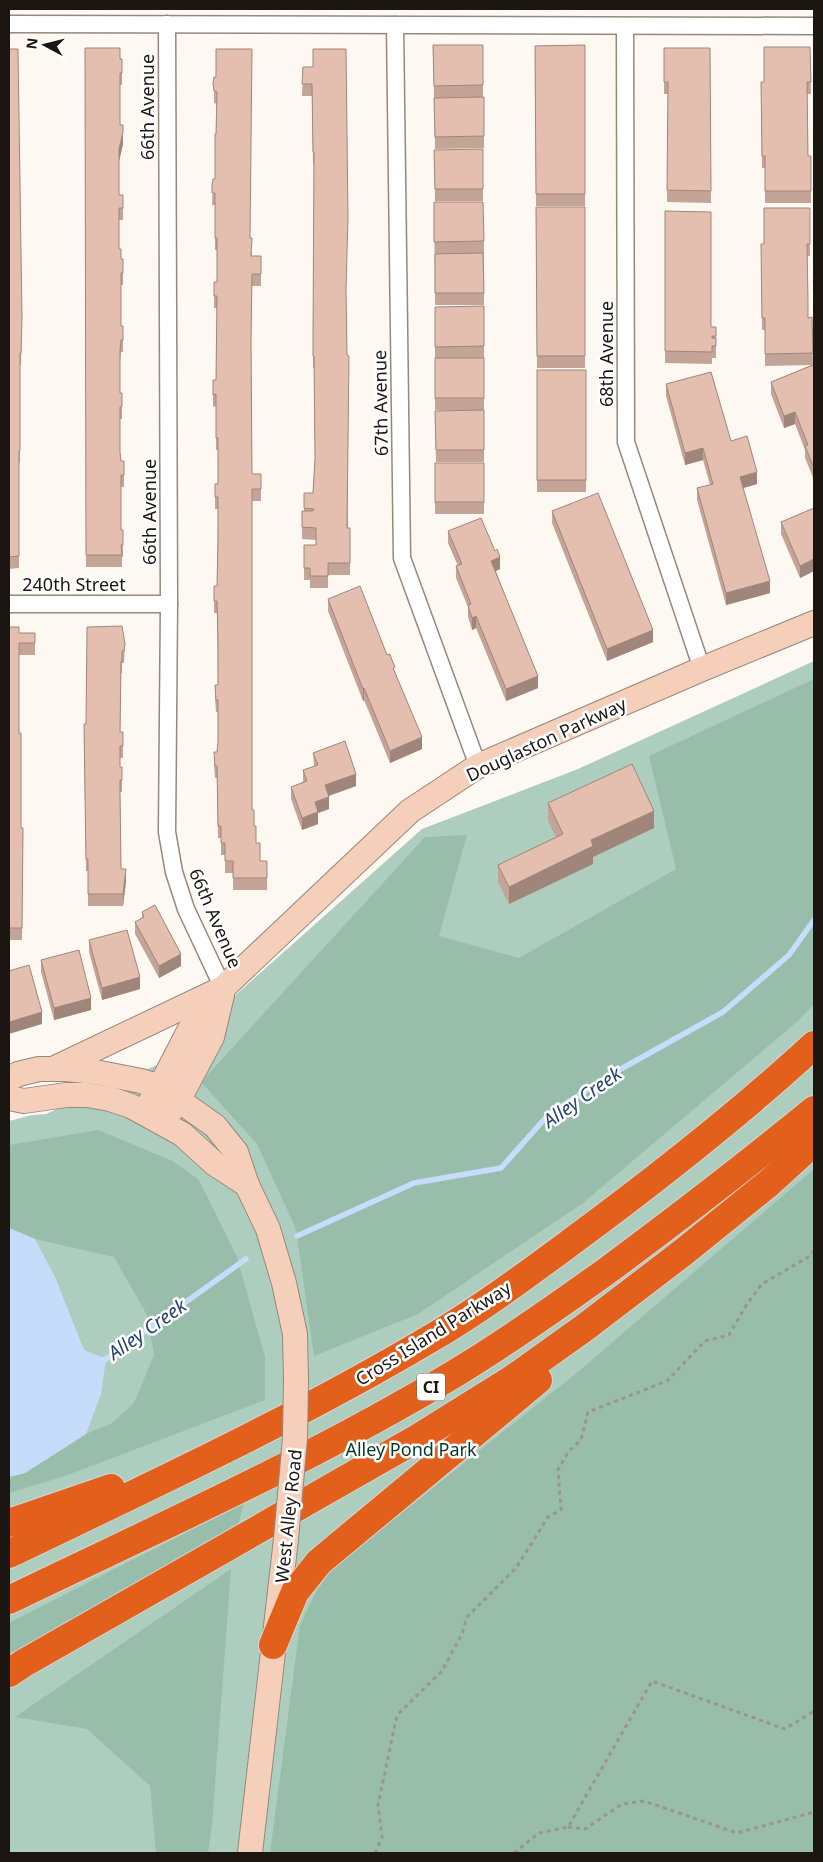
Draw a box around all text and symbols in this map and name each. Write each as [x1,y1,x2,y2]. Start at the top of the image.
north arrow [20,20,70,70]
text: N [21,37,42,50]
street label: 66th Avenue [135,54,159,160]
street label: 68th Avenue [594,301,618,407]
street label: 67th Avenue [367,350,393,456]
street label: 66th Avenue [137,459,161,565]
street label: 240th Street [22,572,126,596]
street label: Douglaston Parkway [462,691,631,787]
street label: 66th Avenue [184,864,248,972]
water label: Alley Creek [536,1060,627,1135]
street label: Cross Island Parkway [351,1275,516,1391]
water label: Alley Creek [101,1292,192,1367]
road number: CI [417,1374,445,1400]
park label: Alley Pond Park [345,1437,477,1461]
street label: West Alley Road [269,1448,307,1584]

